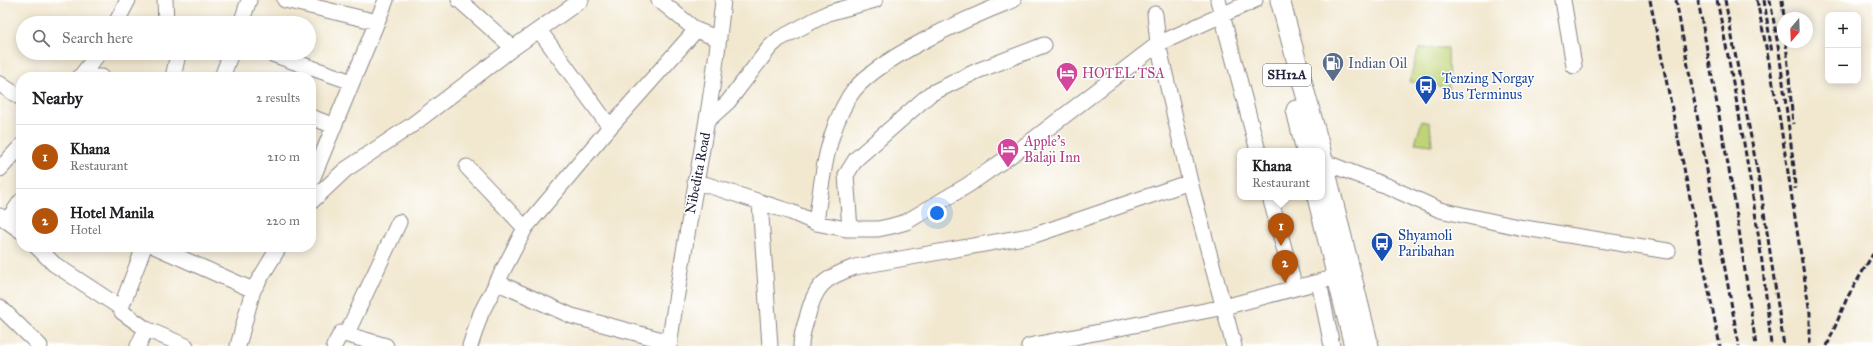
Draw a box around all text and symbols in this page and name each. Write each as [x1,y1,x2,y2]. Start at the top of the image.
north arrow [1777,12,1813,48]
map controls [1825,12,1861,84]
button: + [1825,12,1861,48]
search box [16,16,316,60]
icon: search [30,27,52,49]
text: Search here [62,29,133,47]
button: − [1825,48,1861,84]
fuel station icon: Indian Oil [1320,50,1346,83]
place label: Indian Oil [1348,55,1407,72]
hotel icon: HOTEL TSA [1054,60,1080,93]
road number: SH12A [1263,64,1311,86]
place label: HOTEL TSA [1082,65,1165,82]
place label: Tenzing Norgay Bus Terminus [1442,70,1535,103]
bus stop icon: Tenzing Norgay Bus Terminus [1413,73,1439,106]
text: Nearby [32,88,83,109]
text: 2 results [256,90,300,106]
street label: Nibedita Road [682,131,714,215]
place label: Apple's Balaji Inn [1023,133,1081,166]
hotel icon: Apple's Balaji Inn [995,136,1021,169]
text: Khana [70,140,110,158]
popup [1237,148,1325,200]
text: 1 [42,149,48,165]
text: 210 m [267,149,300,165]
text: Khana [1252,157,1292,175]
text: Restaurant [70,158,128,174]
text: Restaurant [1252,175,1310,191]
your location [927,203,947,223]
text: Hotel Manila [70,204,154,222]
text: 2 [42,213,48,229]
text: 220 m [266,213,300,229]
pin: 1 [1268,213,1294,246]
text: Hotel [70,222,101,238]
place label: Shyamoli Paribahan [1398,227,1455,260]
bus stop icon: Shyamoli Paribahan [1369,230,1395,263]
pin: 2 [1272,250,1298,283]

